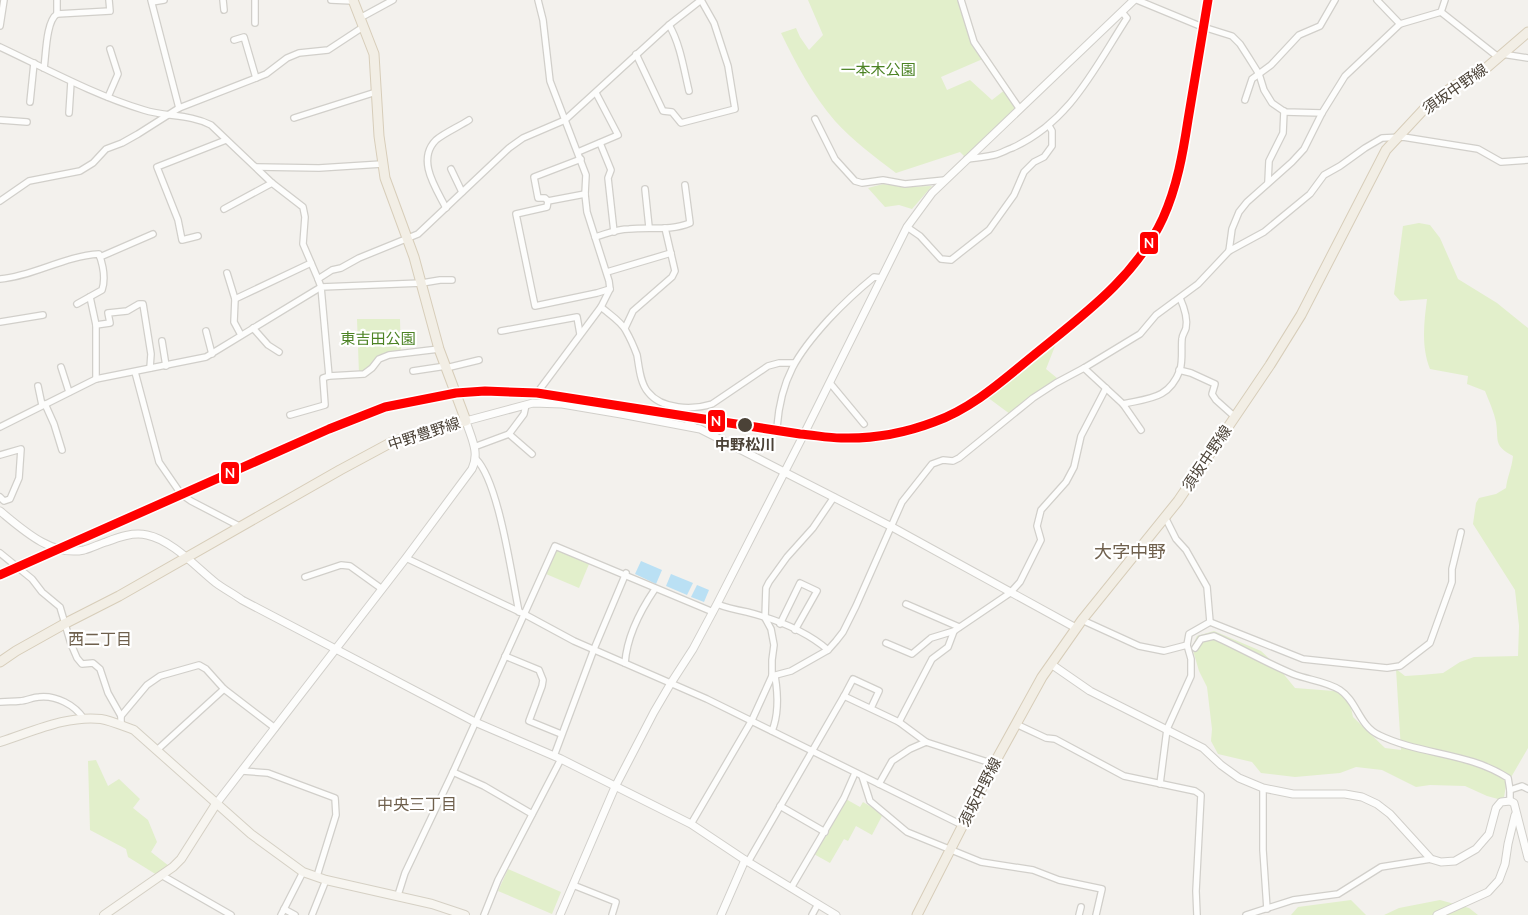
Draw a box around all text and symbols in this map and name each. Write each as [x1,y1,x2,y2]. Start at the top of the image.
street label: 須坂中野線 [1419,59,1491,119]
park label: 一本木公園 [840,60,916,80]
line badge: N [1139,231,1159,255]
text: N [1144,234,1154,253]
park label: 東吉田公園 [340,329,416,349]
line badge: N [707,409,726,433]
text: N [711,412,721,431]
street label: 中野豊野線 [385,413,463,455]
marker: 中野松川 [736,416,754,434]
street label: 須坂中野線 [1178,421,1236,495]
place label: 中野松川 [715,435,775,455]
line badge: N [220,461,240,485]
text: N [225,464,235,483]
district label: 大字中野 [1094,540,1166,564]
district label: 西二丁目 [68,629,132,651]
street label: 須坂中野線 [954,754,1006,830]
district label: 中央三丁目 [377,794,457,816]

